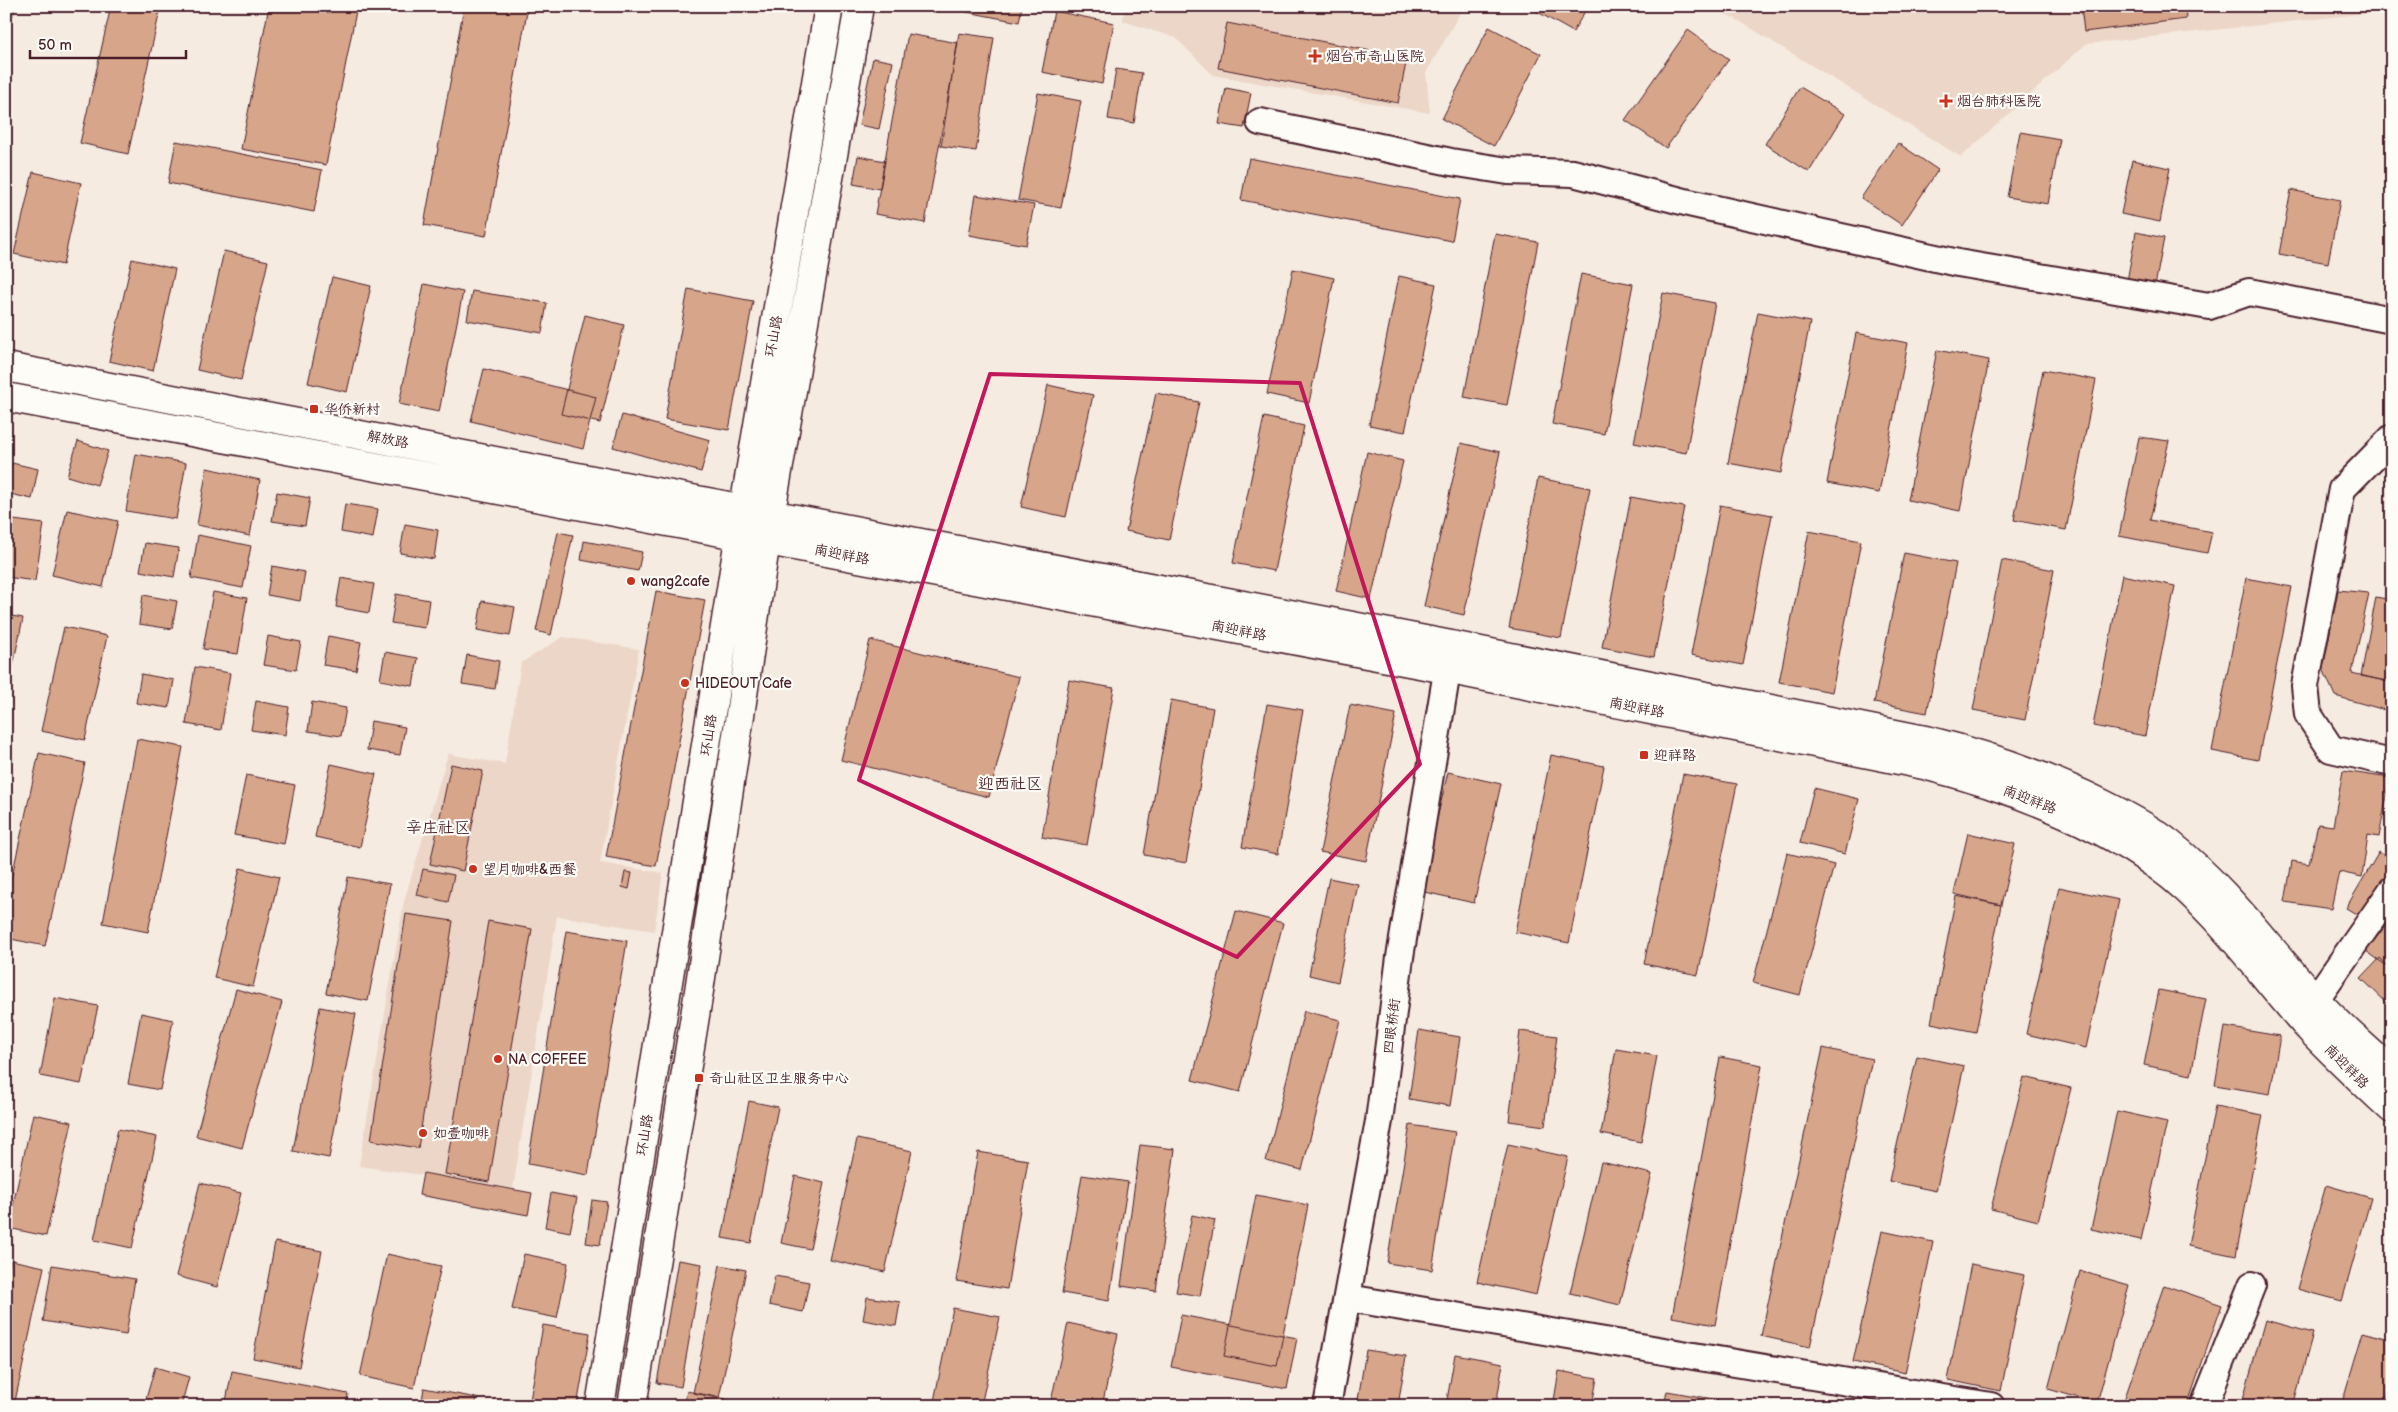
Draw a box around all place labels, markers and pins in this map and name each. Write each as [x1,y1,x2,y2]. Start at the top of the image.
place label: 烟台市奇山医院 [1326,48,1424,65]
marker: 烟台市奇山医院 [1308,49,1322,63]
place label: 烟台肺科医院 [1957,93,2041,110]
marker: 烟台肺科医院 [1939,94,1953,108]
place label: 华侨新村 [324,401,380,418]
marker: 华侨新村 [308,403,320,415]
place label: wang2cafe [641,573,710,590]
marker: wang2cafe [625,575,637,587]
place label: HIDEOUT Cafe [695,675,792,692]
marker: HIDEOUT Cafe [679,677,691,689]
place label: 迎祥路 [1654,747,1696,764]
marker: 迎祥路 [1638,749,1650,761]
place label: 望月咖啡&西餐 [483,861,576,878]
marker: 望月咖啡&西餐 [467,863,479,875]
place label: NA COFFEE [508,1051,587,1068]
marker: NA COFFEE [492,1053,504,1065]
place label: 奇山社区卫生服务中心 [709,1070,849,1087]
marker: 奇山社区卫生服务中心 [693,1072,705,1084]
place label: 如壹咖啡 [433,1125,489,1142]
marker: 如壹咖啡 [417,1127,429,1139]

